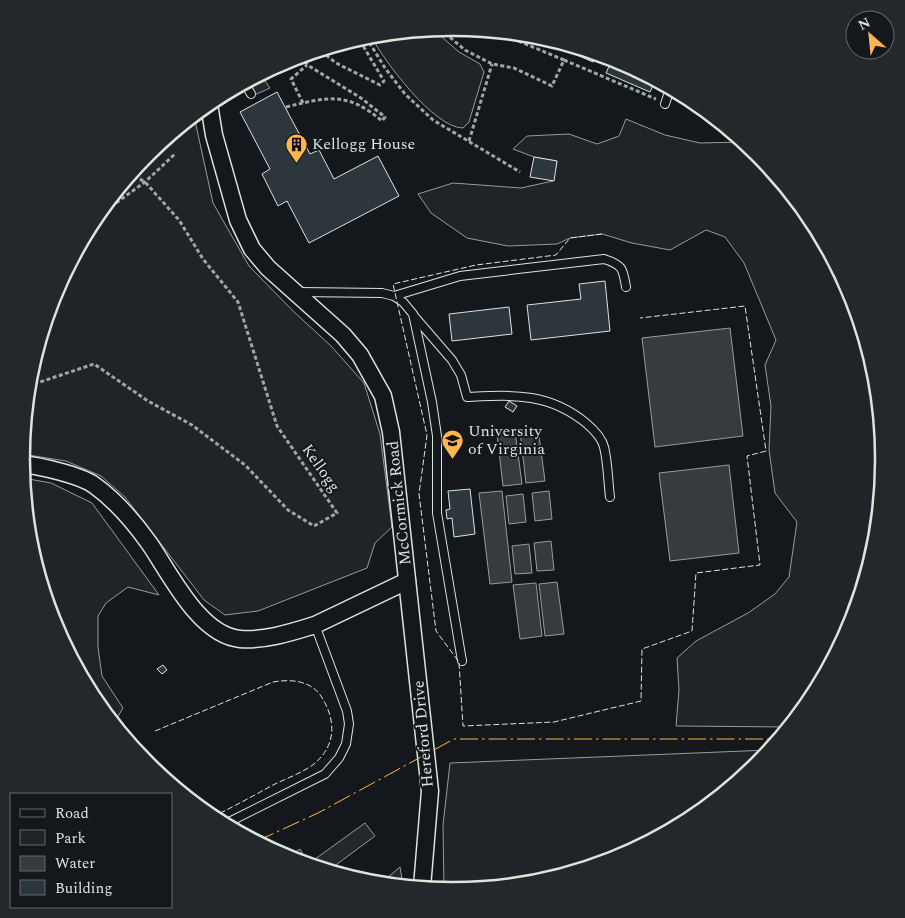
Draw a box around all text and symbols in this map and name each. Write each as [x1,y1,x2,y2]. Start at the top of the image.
north arrow [845,10,895,60]
text: N [854,12,874,36]
building icon: Kellogg House [284,132,308,163]
place label: Kellogg House [312,132,415,156]
place label: University of Virginia [468,419,545,461]
school or university icon: University of Virginia [440,428,464,459]
street label: Kellogg [296,439,346,497]
street label: McCormick Road [381,440,417,566]
street label: Hereford Drive [406,679,440,789]
legend [10,793,172,908]
text: Road [55,802,89,825]
text: Park [55,827,86,850]
text: Water [55,852,95,875]
text: Building [55,877,112,900]

